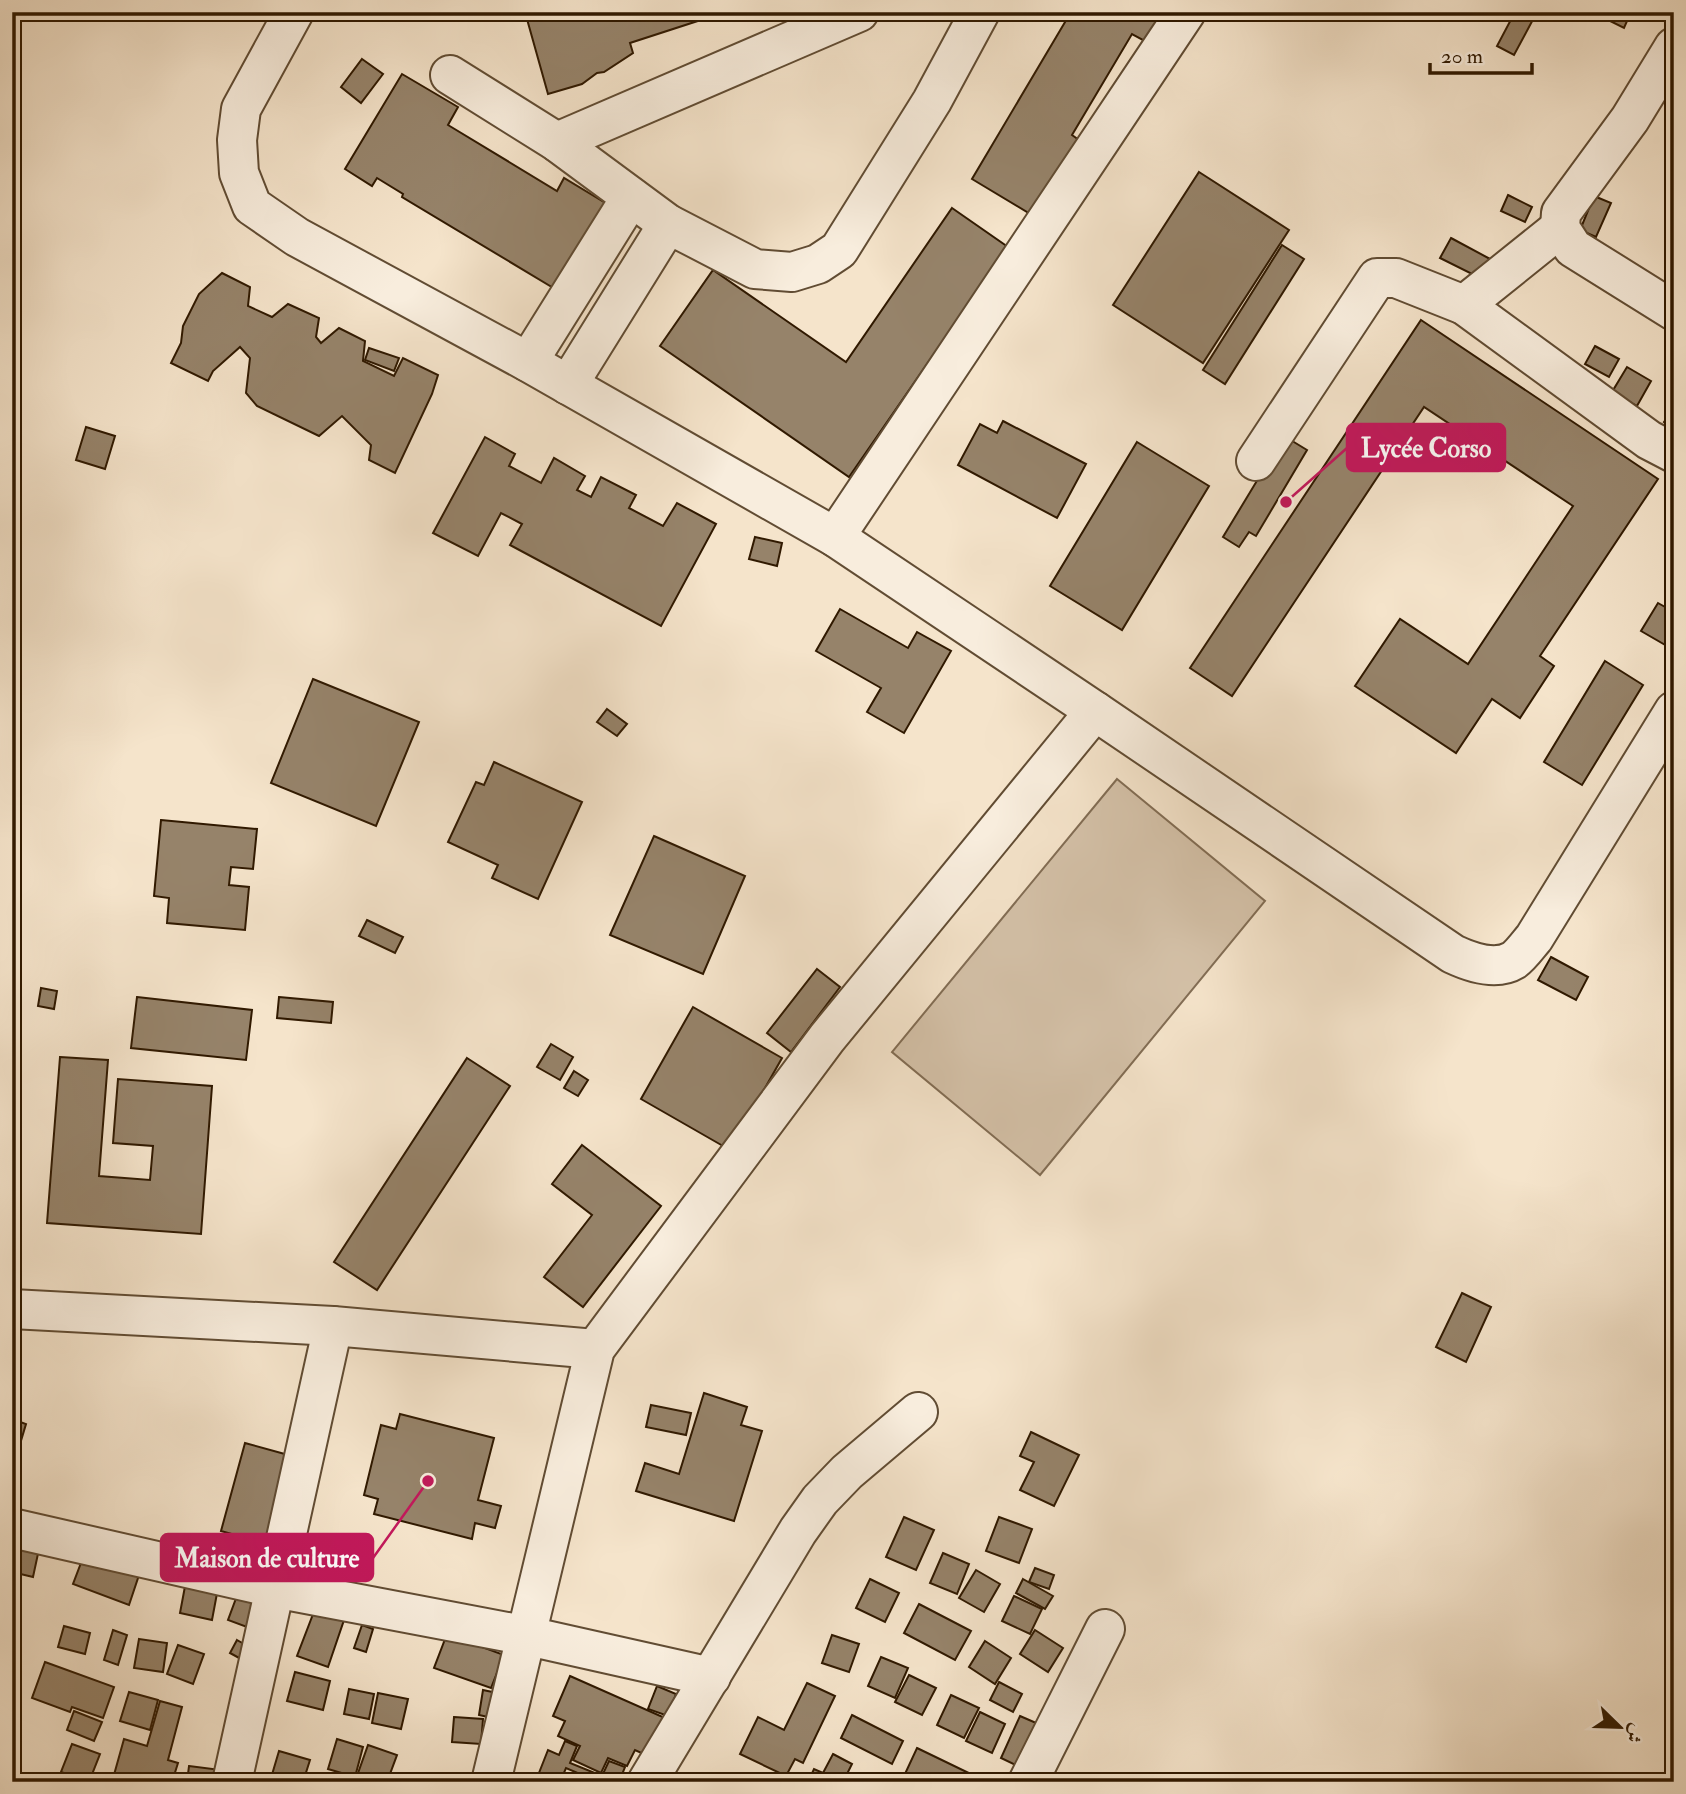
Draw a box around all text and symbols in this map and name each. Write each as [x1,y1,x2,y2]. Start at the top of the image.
scale bar [1430,32,1532,76]
text: 20 m [1441,43,1483,70]
callout: Lycée Corso [1347,424,1505,471]
text: Lycée Corso [1361,433,1492,466]
callout: Maison de culture [161,1534,373,1581]
text: Maison de culture [174,1543,360,1575]
north arrow [1584,1692,1654,1762]
text: ش [1620,1720,1649,1747]

